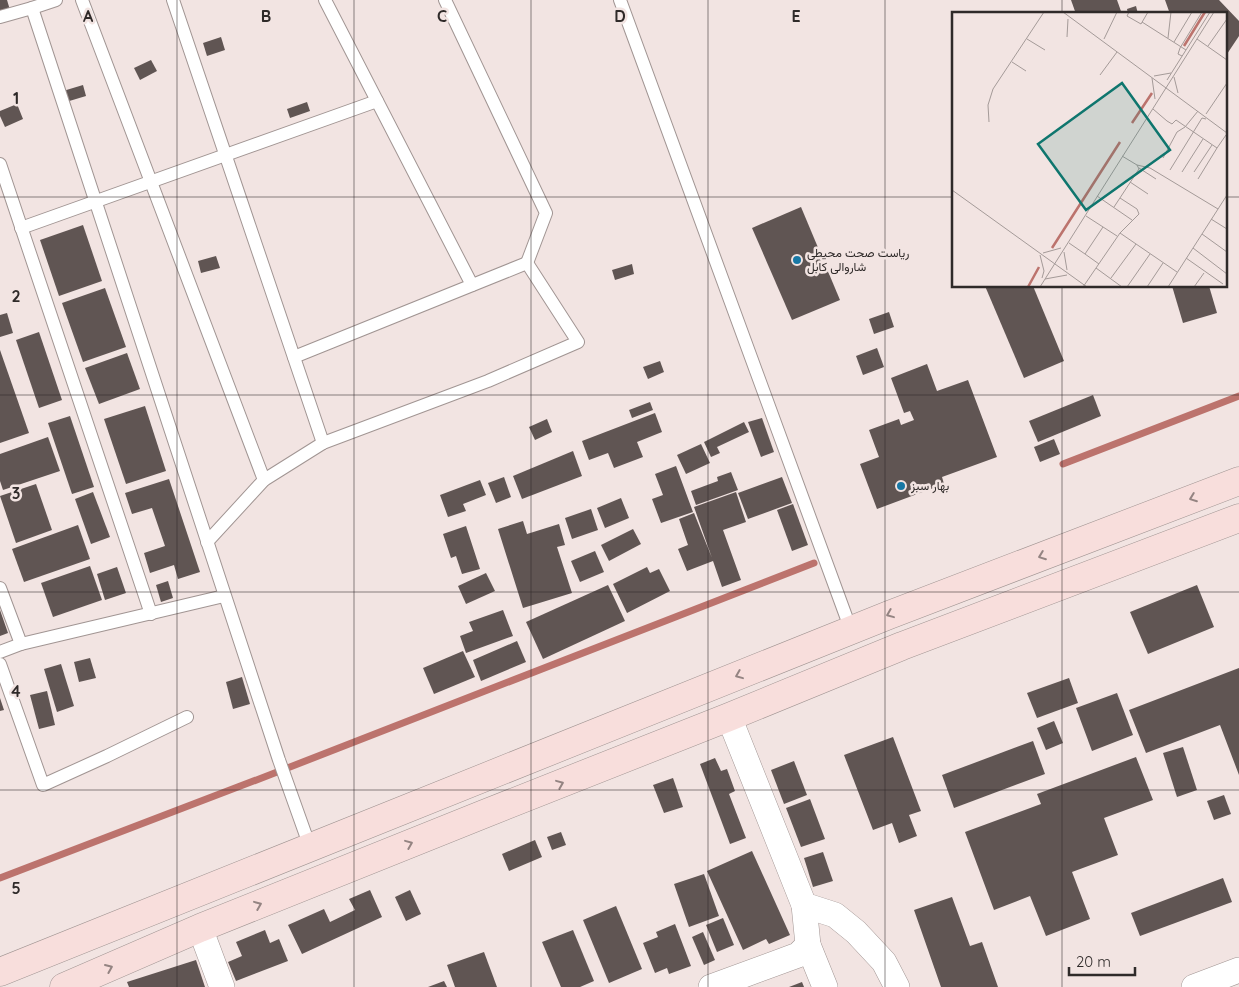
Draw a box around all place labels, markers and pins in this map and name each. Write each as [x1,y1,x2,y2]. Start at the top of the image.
place label: ریاست صحت محیطی شاروالی کابل [807,245,909,275]
marker: ریاست صحت محیطی شاروالی کابل [791,254,803,266]
place label: بهار سبز [910,478,949,494]
marker: بهار سبز [895,480,907,492]

